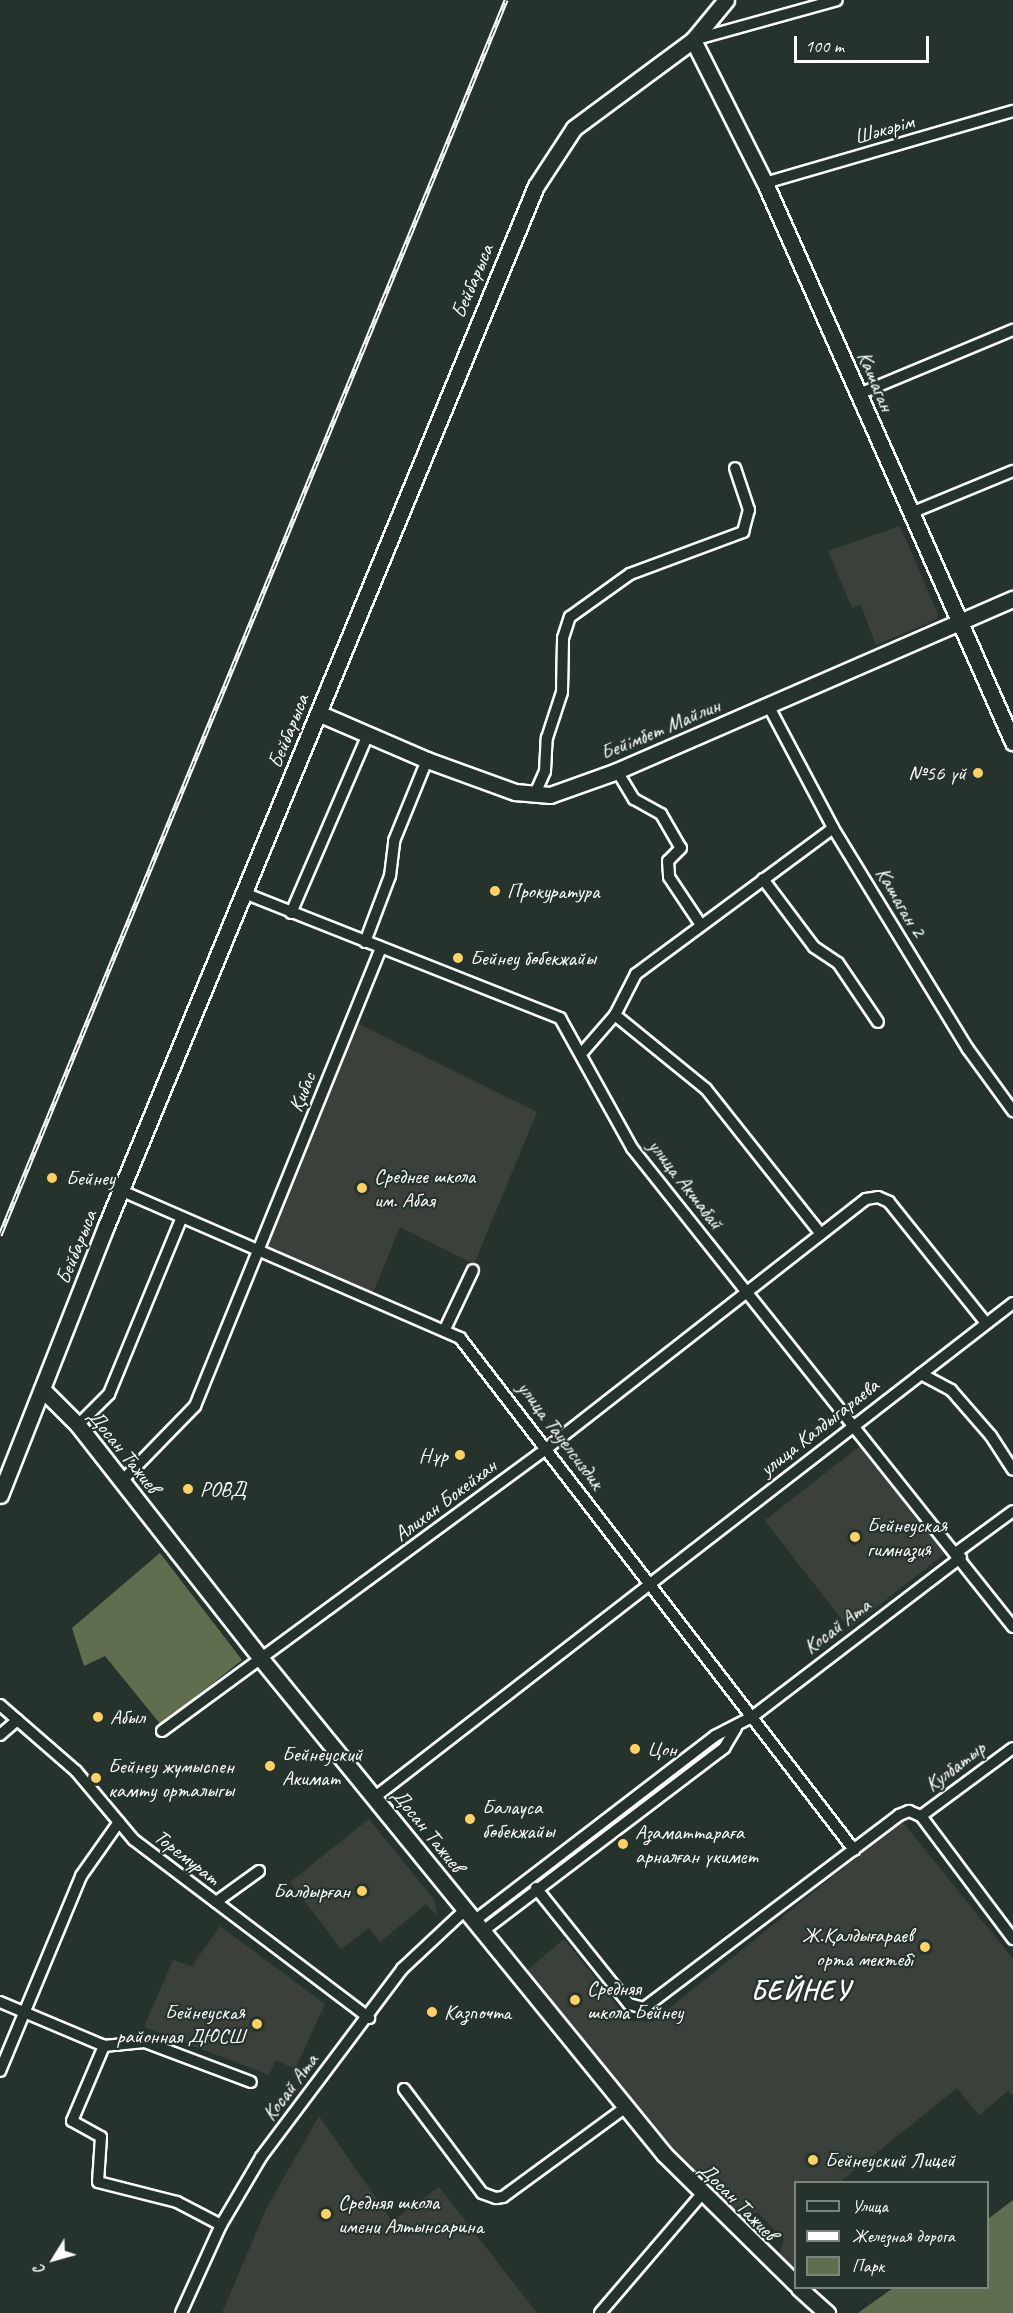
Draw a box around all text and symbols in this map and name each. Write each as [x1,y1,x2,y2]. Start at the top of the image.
scale bar [797,24,932,62]
text: 100 m [805,35,844,57]
street label: Шәкәрім [851,108,917,150]
street label: Бейбарыса [445,240,499,322]
street label: Кашаган [852,347,900,415]
street label: Бейбарыса [262,690,314,772]
street label: Бейімбет Майлин [596,692,724,766]
place label: №56 үй [908,760,966,786]
marker: №56 үй [971,766,985,780]
street label: Кашаган 2 [870,862,932,942]
place label: Прокуратура [507,878,599,904]
marker: Прокуратура [488,884,502,898]
place label: Бейнеу бөбекжайы [470,945,597,971]
marker: Бейнеу бөбекжайы [451,951,465,965]
street label: Қибас [283,1069,321,1115]
street label: улица Акшабай [643,1134,729,1234]
place label: Среднее школа им. Абая [374,1163,475,1213]
place label: Бейнеу [66,1165,115,1191]
marker: Бейнеу [43,1169,61,1187]
marker: Среднее школа им. Абая [355,1181,369,1195]
street label: Бейбарыса [50,1206,102,1288]
street label: улица Калдыгараева [755,1373,883,1481]
street label: улица Тауелсиздик [512,1376,610,1494]
street label: Досан Тажиев [82,1403,166,1499]
place label: Нұр [419,1442,448,1468]
marker: Нұр [453,1448,467,1462]
street label: Алихан Бокейхан [389,1454,501,1546]
place label: РОВД [200,1476,246,1502]
marker: РОВД [181,1482,195,1496]
place label: Бейнеуская гимназия [867,1512,947,1562]
marker: Бейнеуская гимназия [848,1530,862,1544]
street label: Косай Ата [798,1593,876,1659]
place label: Абыл [110,1704,145,1730]
marker: Абыл [91,1710,105,1724]
street label: Кулбатыр [920,1735,990,1797]
place label: Цон [647,1736,677,1762]
place label: Бейнеуский Акимат [282,1741,362,1791]
marker: Цон [628,1742,642,1756]
place label: Бейнеу жумыспен камту орталыгы [108,1753,235,1803]
marker: Бейнеуский Акимат [263,1759,277,1773]
marker: Бейнеу жумыспен камту орталыгы [89,1771,103,1785]
street label: Досан Тажиев [386,1782,470,1878]
place label: Балауса бөбекжайы [482,1794,555,1844]
marker: Балауса бөбекжайы [463,1812,477,1826]
place label: Азаматтараға арналған үкимет [635,1819,758,1869]
street label: Торемурат [149,1824,225,1890]
marker: Азаматтараға арналған үкимет [616,1837,630,1851]
place label: Балдырған [273,1878,350,1904]
marker: Балдырған [355,1884,369,1898]
place label: Ж.Қалдығараев орта мектебі [802,1922,913,1972]
marker: Ж.Қалдығараев орта мектебі [918,1940,932,1954]
place label: Средняя школа Бейнеу [587,1975,683,2025]
district label: БЕЙНЕУ [750,1975,852,2007]
marker: Средняя школа Бейнеу [568,1993,582,2007]
place label: Бейнеуская районная ДЮСШ [117,1999,245,2049]
place label: Казпочта [444,1999,511,2025]
marker: Казпочта [425,2005,439,2019]
marker: Бейнеуская районная ДЮСШ [250,2017,264,2031]
street label: Косай Ата [257,2048,323,2126]
place label: Бейнеуский Лицей [825,2147,955,2173]
marker: Бейнеуский Лицей [806,2153,820,2167]
street label: Досан Тажиев [693,2156,783,2246]
legend [794,2181,989,2289]
place label: Средняя школа имени Алтынсарина [338,2189,486,2239]
text: Улица [852,2195,888,2217]
marker: Средняя школа имени Алтынсарина [319,2207,333,2221]
text: Железная дорога [852,2225,955,2247]
north arrow [24,2229,84,2289]
text: Парк [852,2255,884,2277]
text: С [29,2261,50,2279]

